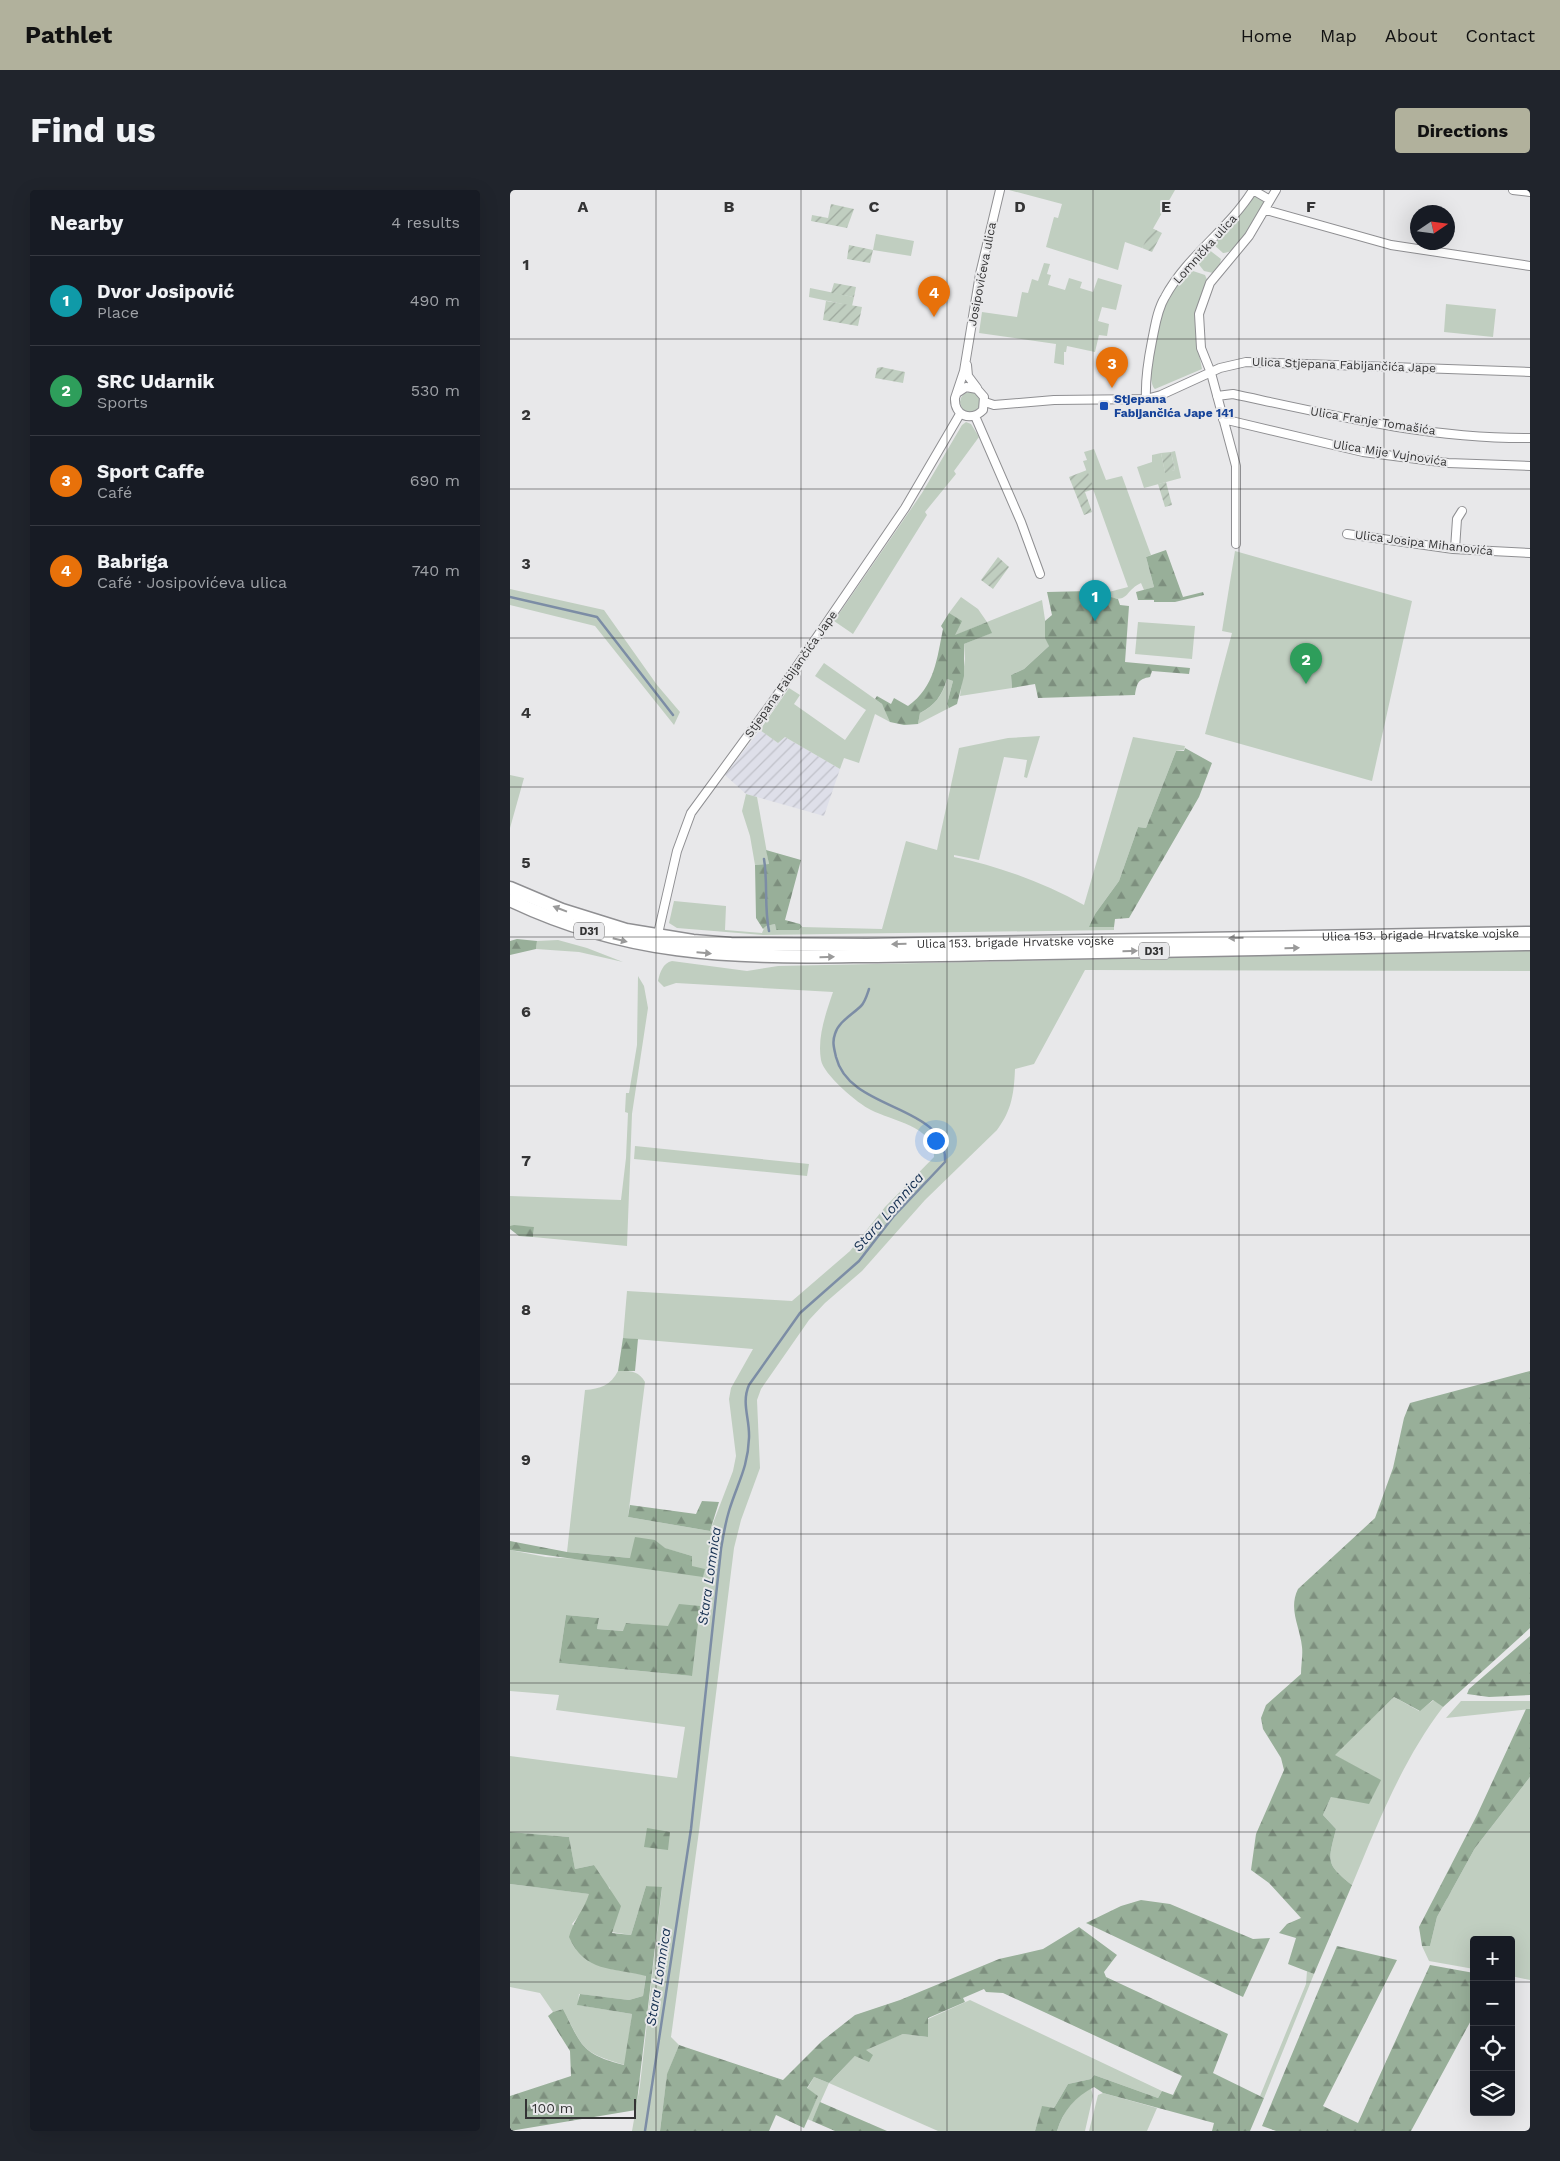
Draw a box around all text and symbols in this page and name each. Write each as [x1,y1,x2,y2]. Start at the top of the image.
text: Pathlet [25,21,112,49]
text: Home [1241,25,1292,46]
text: Map [1320,25,1357,46]
text: About [1385,25,1437,46]
text: Contact [1465,25,1535,46]
button: Directions [1395,108,1530,153]
text: Find us [30,109,156,151]
text: A [578,197,589,216]
text: B [724,197,735,216]
text: C [869,197,880,216]
text: D [1014,197,1026,216]
text: E [1161,197,1171,216]
text: F [1306,197,1316,216]
north arrow [1410,205,1455,250]
text: Nearby [50,210,123,235]
street label: Lomnička ulica [1170,211,1240,286]
text: 4 results [391,213,460,232]
street label: Josipovićeva ulica [965,221,999,327]
text: 1 [523,255,529,274]
pin: 4 [918,276,950,317]
text: Dvor Josipović [97,280,234,303]
text: 1 [63,291,69,310]
text: 490 m [410,291,460,310]
text: Place [97,303,139,322]
pin: 3 [1096,347,1128,388]
street label: Ulica Stjepana Fabijančića Jape [1252,355,1436,375]
text: SRC Udarnik [97,370,214,393]
text: 2 [61,381,71,400]
text: 530 m [411,381,460,400]
place label: Stjepana Fabijančića Jape 141 [1114,392,1234,420]
text: Sports [97,393,148,412]
marker: Stjepana Fabijančića Jape 141 [1098,400,1110,412]
street label: Ulica Franje Tomašića [1309,404,1437,438]
text: 2 [521,405,531,424]
street label: Ulica Mije Vujnovića [1332,437,1448,469]
text: Sport Caffe [97,460,205,483]
text: 3 [61,471,71,490]
text: 690 m [410,471,460,490]
text: Café [97,483,132,502]
street label: Ulica Josipa Mihanovića [1354,528,1494,558]
text: Babriga [97,550,168,573]
text: 3 [521,554,531,573]
text: 4 [61,561,71,580]
text: 740 m [412,561,460,580]
text: Café · Josipovićeva ulica [97,573,287,592]
pin: 1 [1079,580,1111,621]
street label: Stjepana Fabijančića Jape [742,608,840,740]
pin: 2 [1290,643,1322,684]
text: 4 [521,703,531,722]
text: 5 [521,853,531,872]
one-way arrow [552,905,567,913]
road number: D31 [574,922,604,939]
street label: Ulica 153. brigade Hrvatske vojske [1322,926,1519,944]
street label: Ulica 153. brigade Hrvatske vojske [917,934,1114,951]
one-way arrow [1228,934,1244,942]
one-way arrow [613,936,628,944]
one-way arrow [891,940,907,948]
road number: D31 [1139,942,1169,959]
one-way arrow [1284,944,1300,952]
one-way arrow [1122,947,1138,955]
one-way arrow [697,950,713,958]
one-way arrow [819,952,835,960]
text: 6 [521,1002,531,1021]
your location [923,1128,949,1154]
text: 7 [521,1151,531,1170]
water label: Stara Lomnica [849,1169,927,1255]
text: 8 [521,1300,531,1319]
text: 9 [521,1450,531,1469]
water label: Stara Lomnica [694,1525,724,1626]
water label: Stara Lomnica [642,1926,674,2027]
map controls [1470,1936,1515,2116]
button: + [1470,1936,1515,1981]
button: − [1470,1981,1515,2026]
button: locate [1470,2026,1515,2071]
button: layers [1470,2071,1515,2116]
scale bar [525,2096,636,2119]
text: 100 m [532,2100,573,2116]

